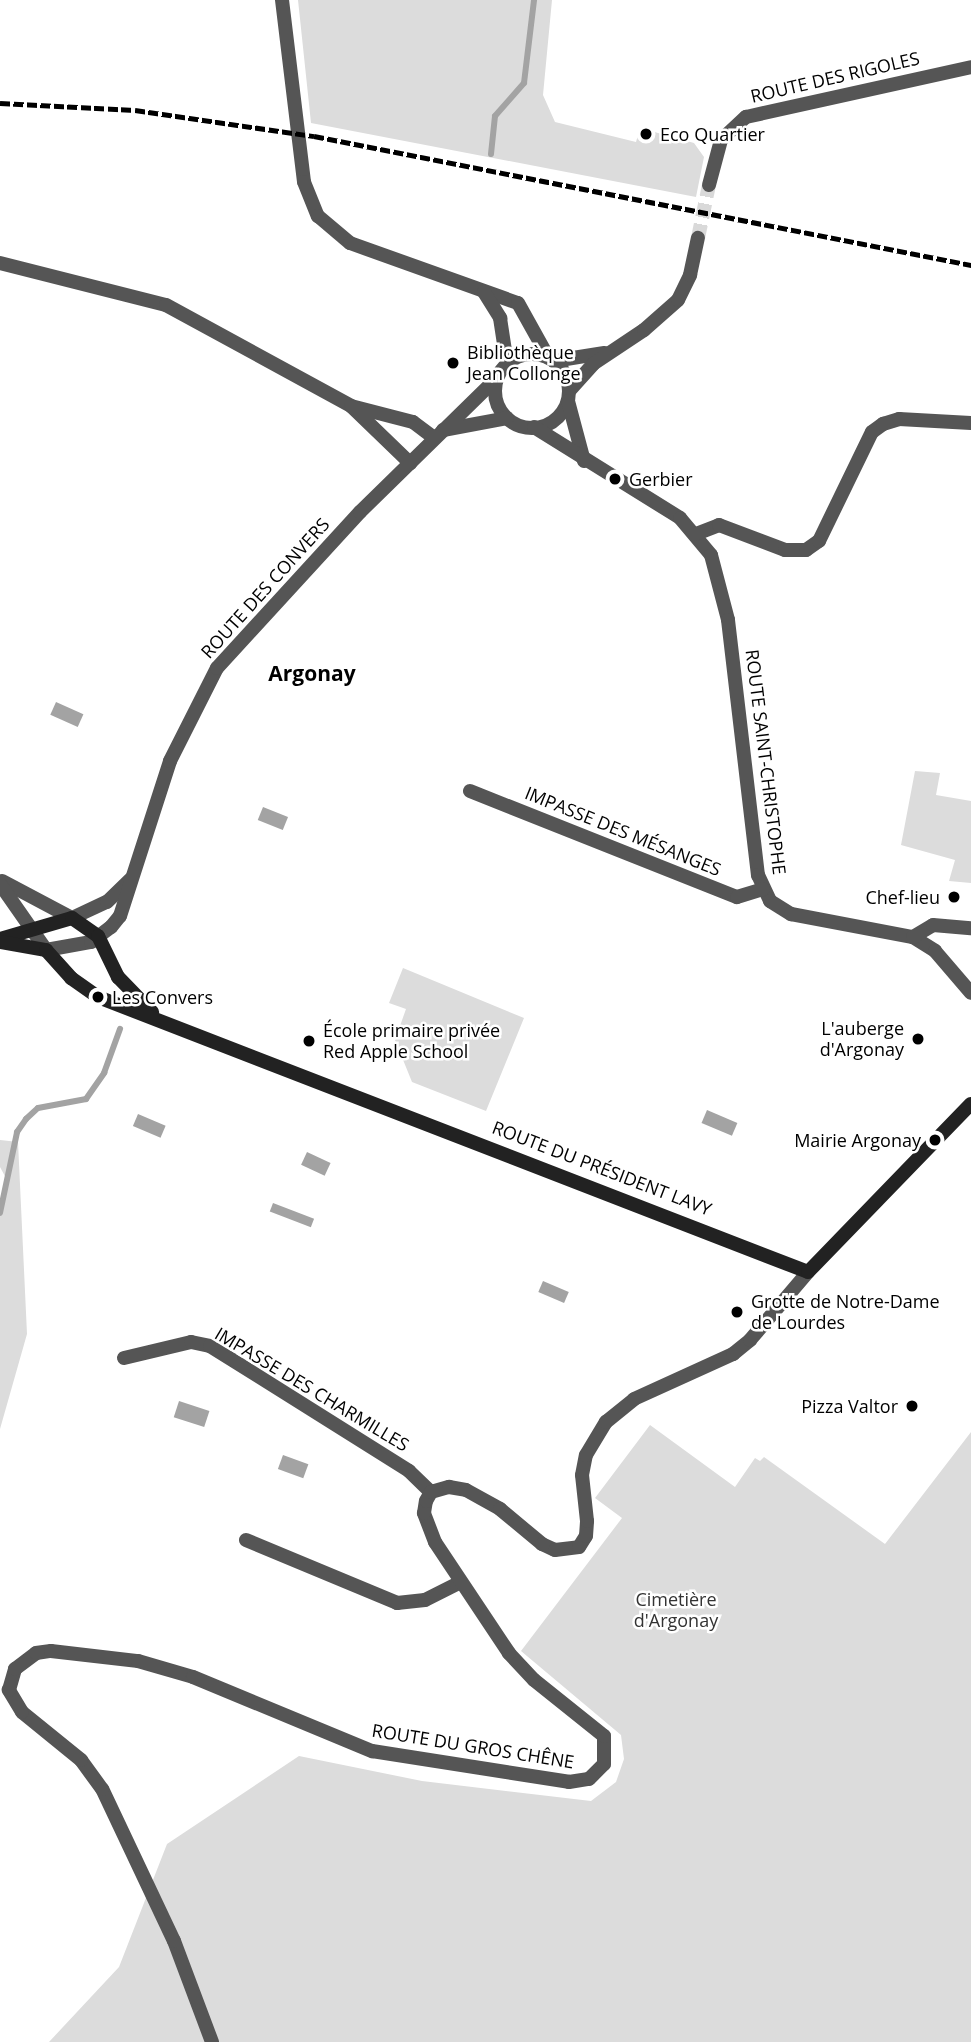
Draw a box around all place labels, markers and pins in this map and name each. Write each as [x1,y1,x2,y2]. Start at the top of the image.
place label: Eco Quartier [660,123,765,145]
marker: Eco Quartier [638,126,654,142]
place label: Bibliothèque Jean Collonge [467,342,581,384]
marker: Bibliothèque Jean Collonge [445,355,461,371]
place label: Gerbier [629,468,693,490]
marker: Gerbier [607,471,623,487]
place label: Chef-lieu [865,886,940,908]
marker: Chef-lieu [946,889,962,905]
place label: Les Convers [112,986,213,1008]
marker: Les Convers [90,989,106,1005]
place label: L'auberge d'Argonay [820,1018,904,1060]
place label: École primaire privée Red Apple School [323,1020,500,1062]
marker: L'auberge d'Argonay [910,1031,926,1047]
marker: École primaire privée Red Apple School [301,1033,317,1049]
place label: Mairie Argonay [794,1129,921,1151]
marker: Mairie Argonay [927,1132,943,1148]
place label: Grotte de Notre-Dame de Lourdes [751,1291,940,1334]
marker: Grotte de Notre-Dame de Lourdes [729,1304,745,1320]
place label: Pizza Valtor [801,1395,898,1417]
marker: Pizza Valtor [904,1398,920,1414]

